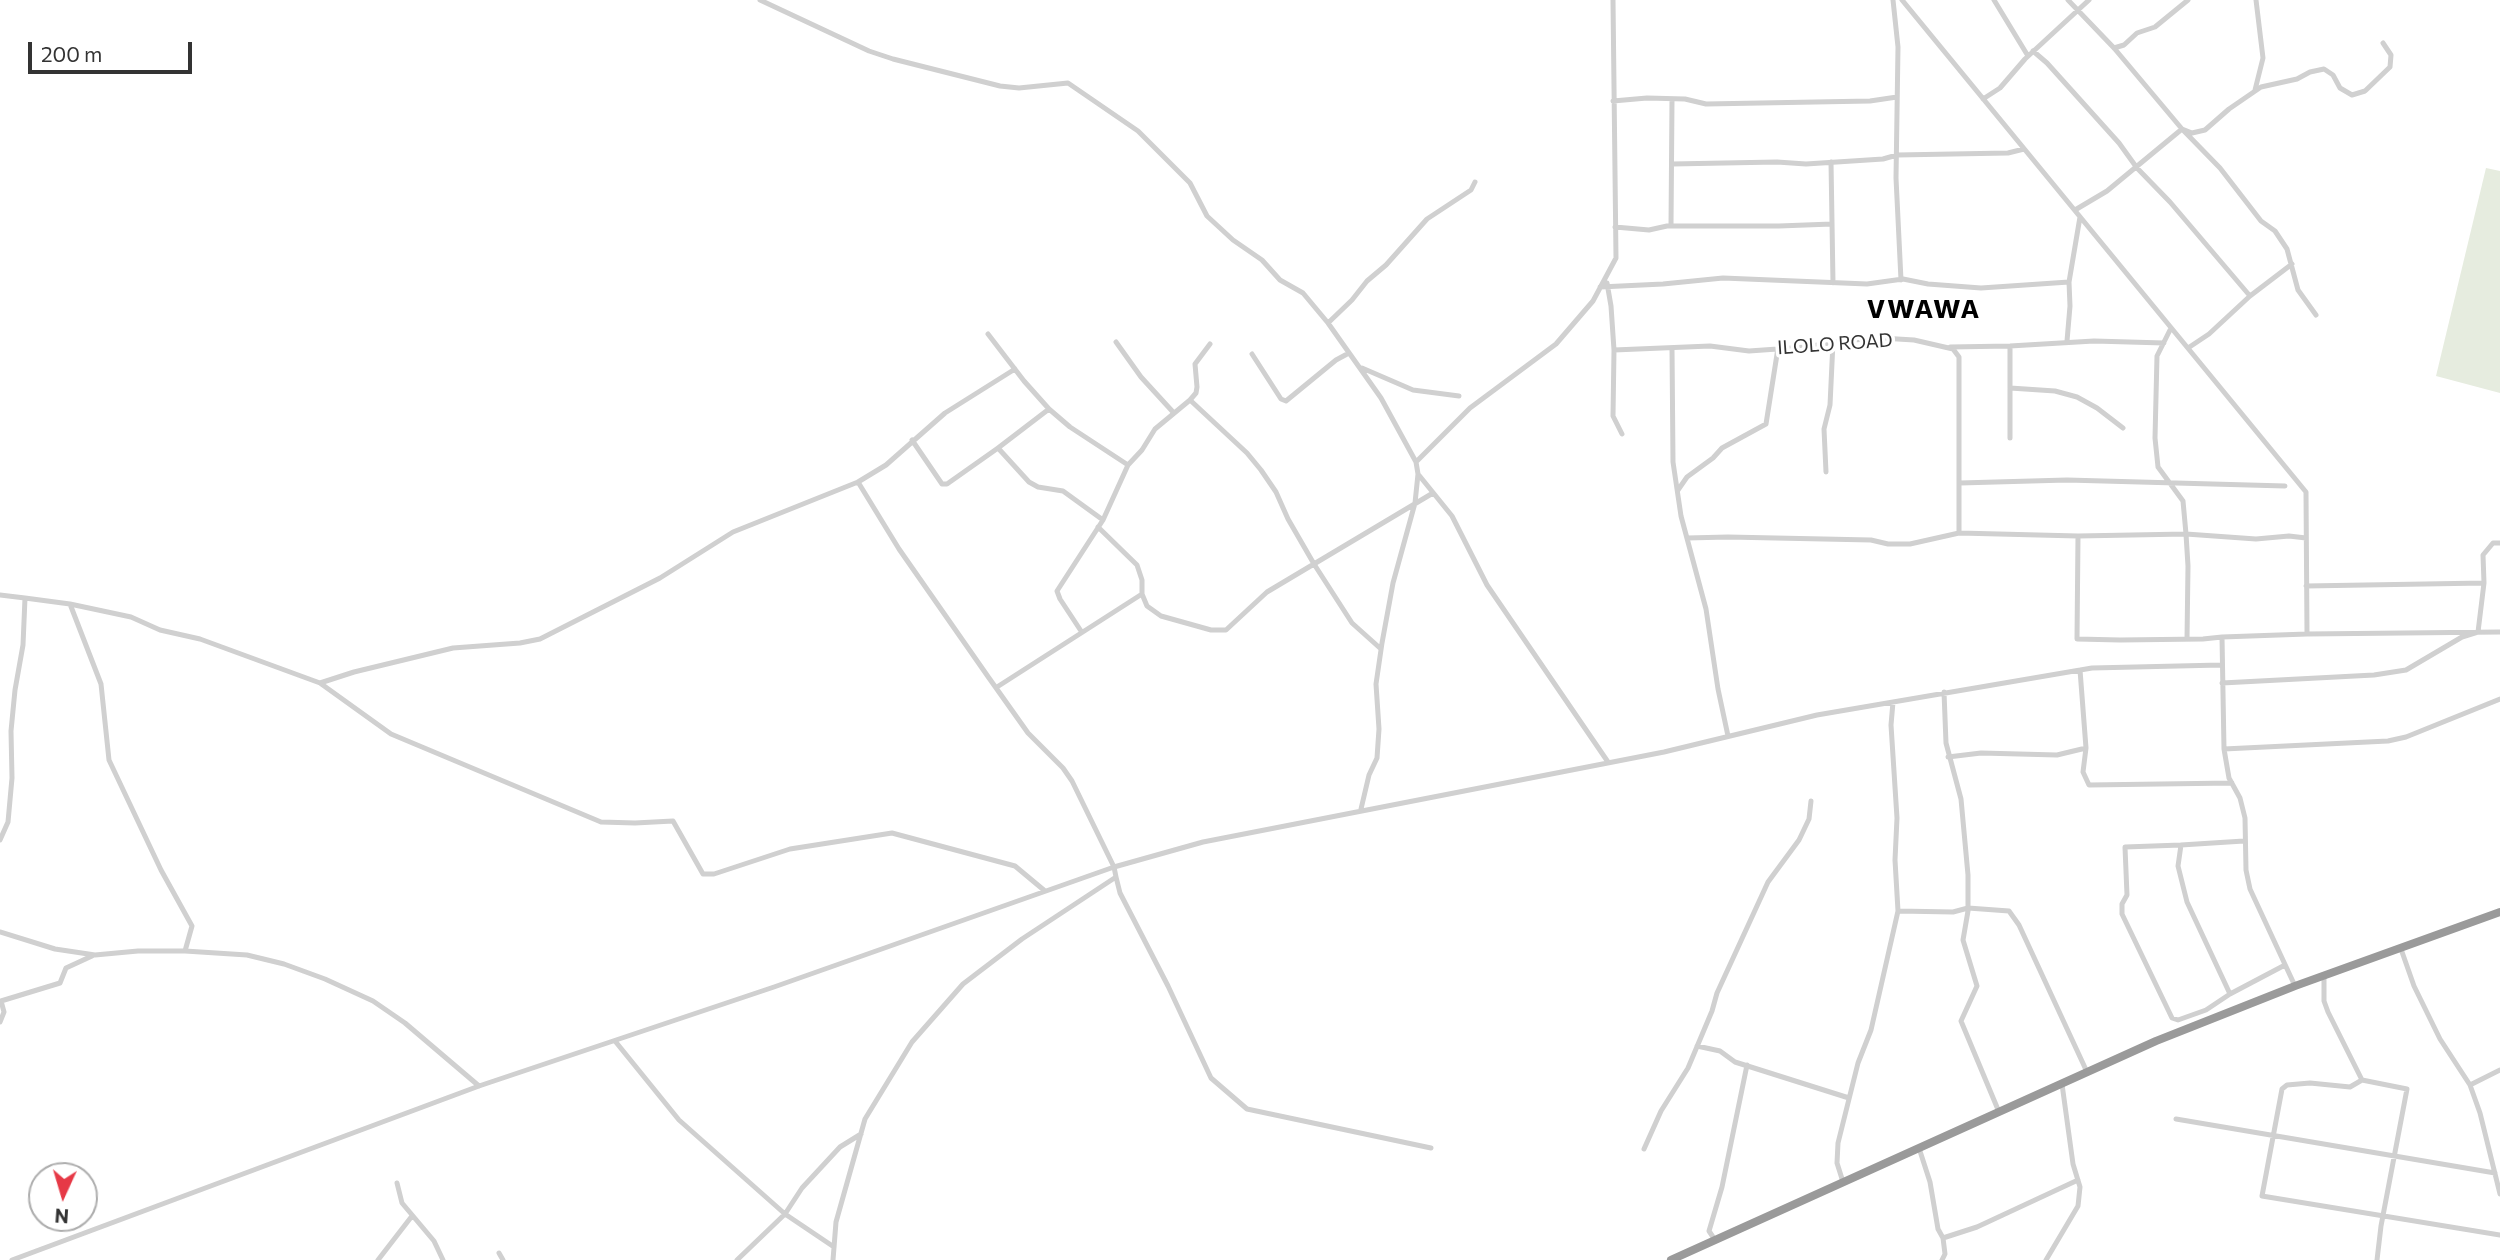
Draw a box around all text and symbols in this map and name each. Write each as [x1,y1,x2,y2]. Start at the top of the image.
scale bar [32,28,196,72]
text: 200 m [41,41,102,66]
district label: VWAWA [1867,293,1981,325]
street label: ILOLO ROAD [1777,329,1893,359]
north arrow [28,1162,98,1232]
text: N [54,1204,70,1228]

